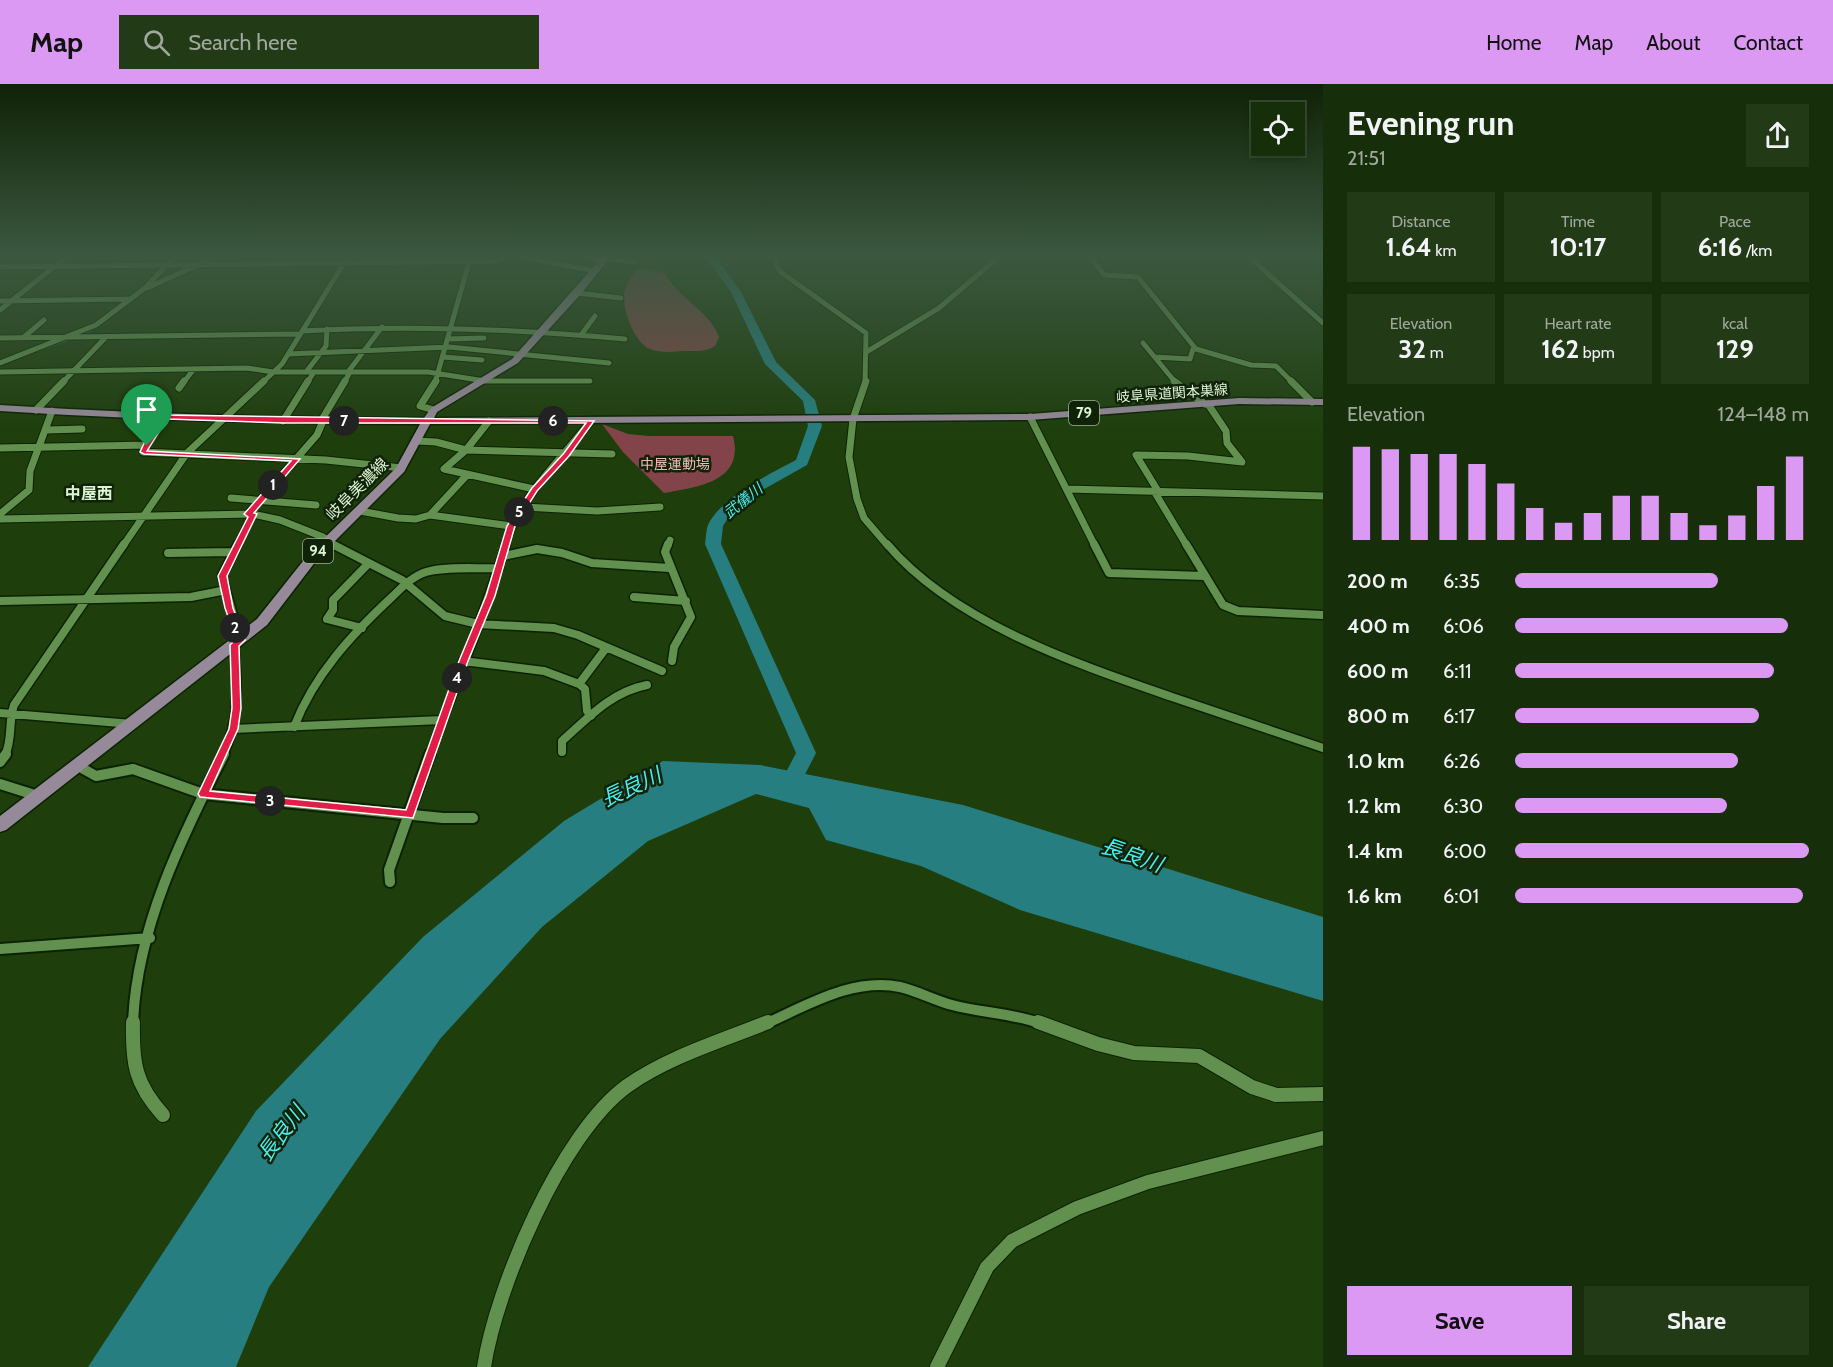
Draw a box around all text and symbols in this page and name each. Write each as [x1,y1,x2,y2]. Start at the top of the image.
search box [119,15,539,69]
text: Map [30,25,83,59]
icon: search [140,26,173,59]
text: Search here [188,29,297,56]
text: Home [1486,30,1542,55]
text: Map [1575,30,1613,55]
text: About [1646,30,1700,55]
text: Contact [1733,30,1803,55]
map controls [1251,102,1305,156]
button: locate [1251,102,1305,156]
text: Evening run [1347,103,1514,143]
button: share [1746,104,1809,167]
text: 21:51 [1347,146,1386,170]
text: Distance [1392,212,1450,231]
text: Time [1561,212,1595,231]
text: Pace [1719,212,1751,231]
text: 1.64 [1386,231,1432,263]
text: 10:17 [1550,231,1606,263]
text: 6:16 [1698,231,1742,263]
text: km [1432,241,1456,260]
text: /km [1742,241,1772,260]
text: Elevation [1390,314,1452,333]
text: Heart rate [1545,314,1611,333]
text: kcal [1722,314,1748,333]
text: 32 [1398,333,1426,365]
text: 162 [1541,333,1579,365]
text: 129 [1716,333,1754,365]
text: m [1426,343,1444,362]
text: bpm [1579,343,1615,362]
street label: 岐阜県道関本巣線 [1116,380,1228,406]
pin [121,384,172,446]
icon: arrive [130,393,163,426]
road number: 79 [1069,401,1099,425]
text: Elevation [1347,402,1425,426]
text: 124–148 m [1718,402,1809,426]
pin: 7 [329,406,359,436]
pin: 6 [538,406,568,436]
text: 7 [340,411,348,430]
text: 6 [549,411,558,430]
street label: 岐阜美濃線 [322,454,392,524]
park label: 中屋運動場 [640,455,710,473]
pin: 1 [258,470,288,500]
text: 1 [270,475,276,494]
water label: 武儀川 [720,479,768,522]
district label: 中屋西 [65,484,113,503]
pin: 5 [504,497,534,527]
text: 5 [515,502,523,521]
road number: 94 [303,539,333,563]
text: 200 m [1347,569,1408,593]
text: 6:35 [1443,569,1480,593]
pin: 2 [220,613,250,643]
text: 400 m [1347,614,1410,638]
text: 6:06 [1443,614,1484,638]
text: 2 [231,618,239,637]
text: 600 m [1347,659,1408,683]
text: 6:11 [1443,659,1472,683]
pin: 4 [442,663,472,693]
text: 4 [452,668,462,687]
text: 800 m [1347,704,1409,728]
text: 6:17 [1443,704,1475,728]
text: 1.0 km [1347,749,1404,773]
text: 6:26 [1443,749,1480,773]
water label: 長良川 [597,762,667,812]
pin: 3 [255,786,285,816]
text: 3 [266,791,274,810]
text: 1.2 km [1347,794,1401,818]
text: 6:30 [1443,794,1483,818]
water label: 長良川 [1098,833,1168,878]
text: 1.4 km [1347,839,1403,863]
text: 6:00 [1443,839,1486,863]
text: 1.6 km [1347,884,1402,908]
text: 6:01 [1443,884,1479,908]
water label: 長良川 [252,1099,311,1166]
button: Save [1347,1286,1572,1355]
button: Share [1584,1286,1809,1355]

